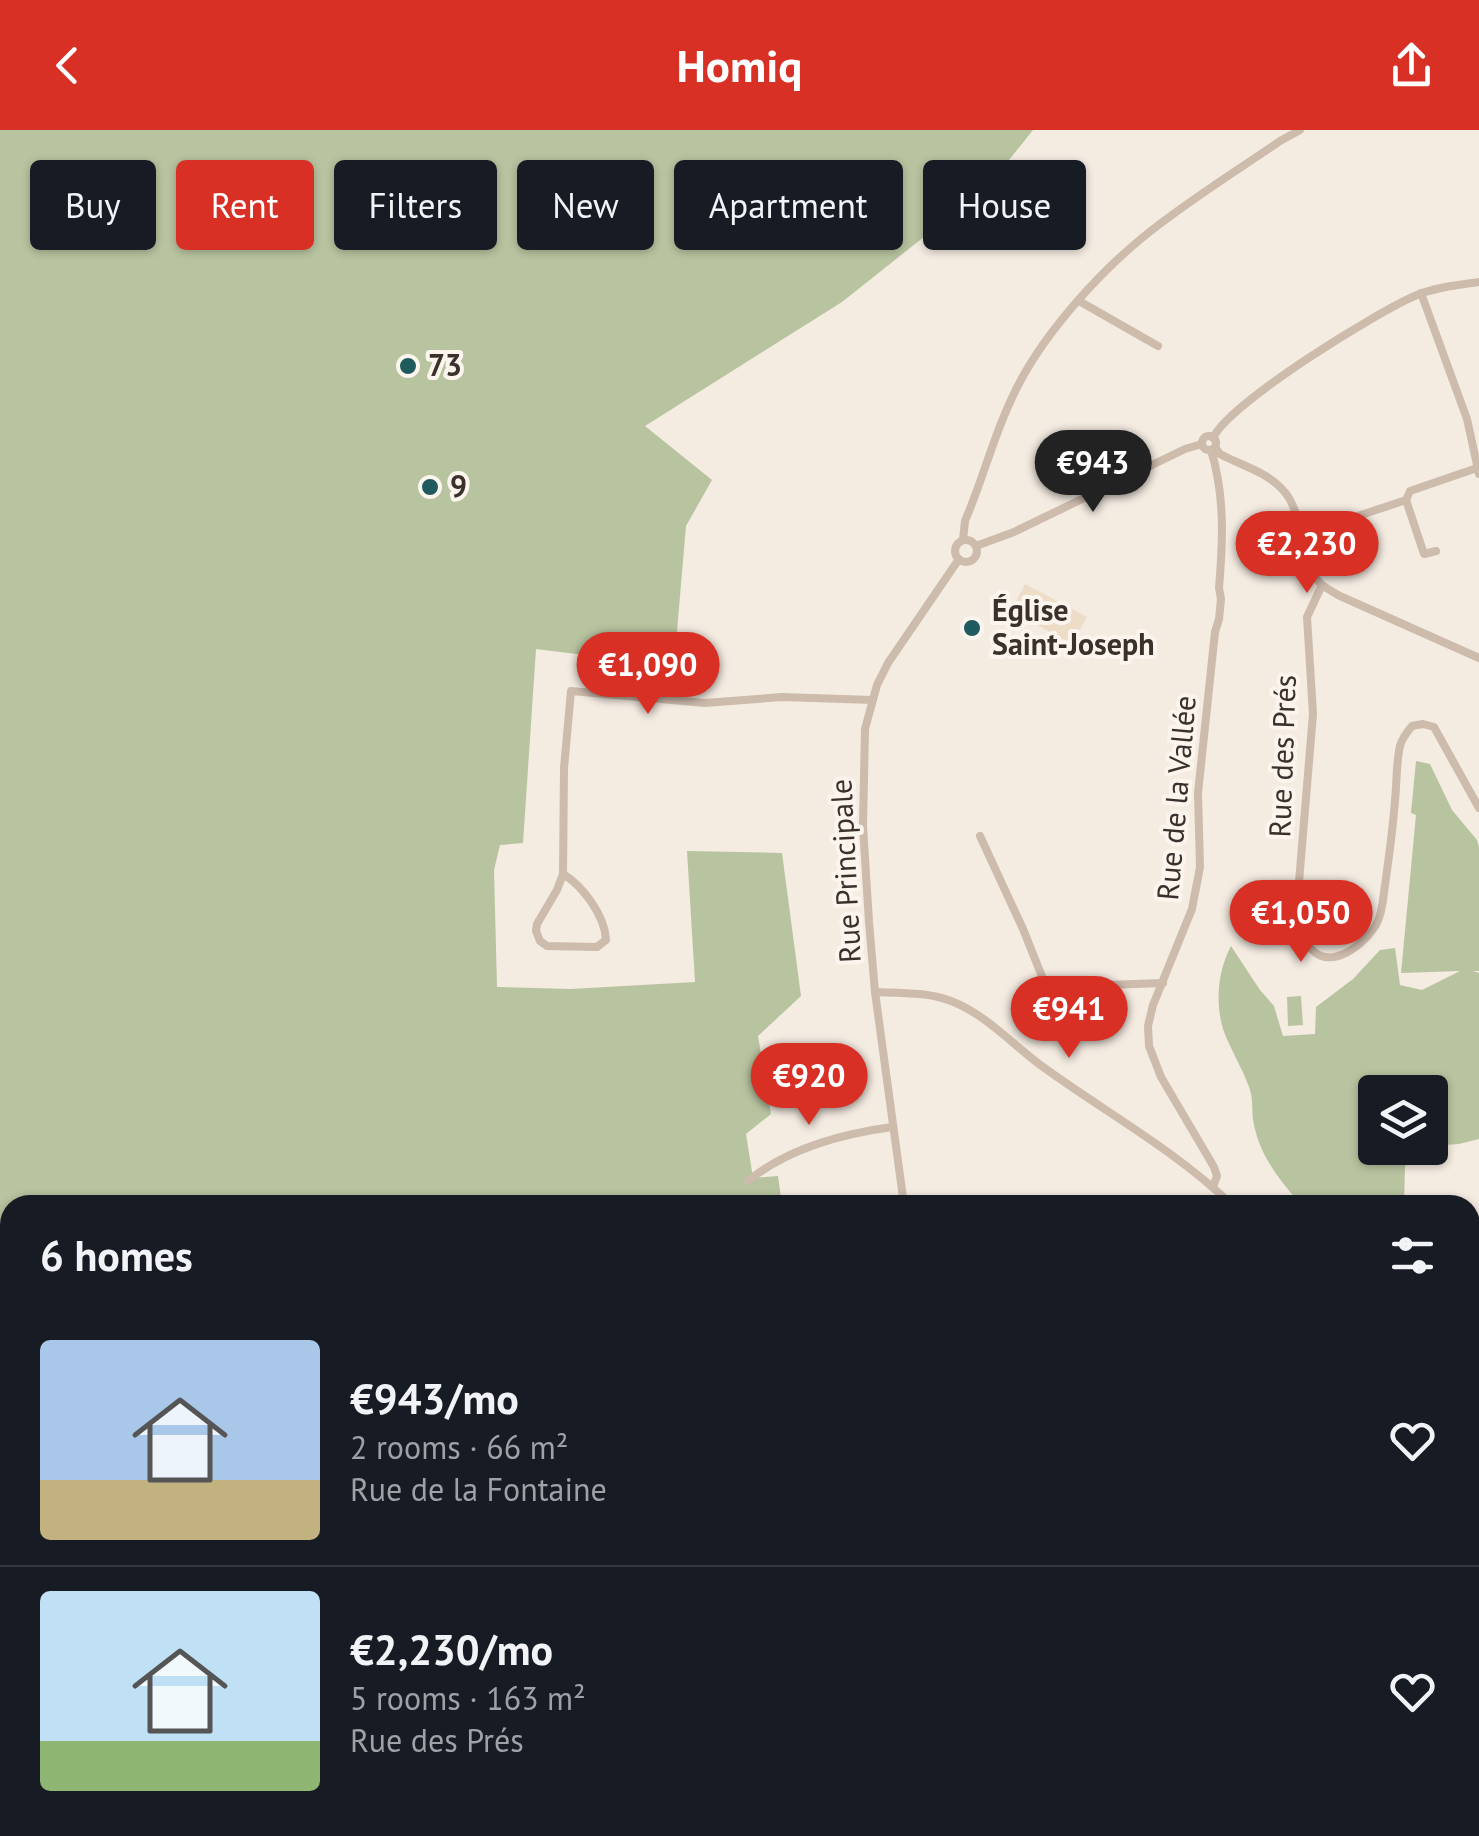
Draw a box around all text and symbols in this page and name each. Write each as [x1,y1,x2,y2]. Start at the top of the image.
text: Homiq [677,36,802,94]
icon: back [40,38,95,93]
icon: share [1384,38,1439,93]
chip: Buy [30,160,156,250]
chip: Rent [176,160,314,250]
chip: Filters [334,160,497,250]
chip: New [517,160,654,250]
chip: Apartment [674,160,903,250]
chip: House [923,160,1086,250]
place label: 73 [428,345,462,384]
marker: 73 [397,355,419,377]
pin: €943 [1034,430,1152,515]
text: €943 [1057,441,1129,483]
place label: 9 [450,466,467,505]
marker: 9 [419,476,441,498]
pin: €2,230 [1226,511,1388,596]
text: €2,230 [1258,522,1356,564]
place label: Église Saint-Joseph [992,590,1155,663]
marker: Église Saint-Joseph [961,617,983,639]
pin: €1,090 [567,632,729,717]
text: €1,090 [599,643,697,685]
street label: Rue des Prés [1259,674,1304,838]
street label: Rue de la Vallée [1147,694,1204,902]
street label: Rue Principale [820,778,869,964]
pin: €1,050 [1220,880,1382,965]
text: €1,050 [1252,891,1350,933]
pin: €941 [1010,976,1128,1061]
text: €941 [1033,987,1105,1029]
pin: €920 [750,1043,868,1128]
text: €920 [773,1054,845,1096]
map controls [1358,1075,1448,1165]
button: layers [1358,1075,1448,1165]
text: 6 homes [40,1228,193,1283]
icon: filters [1385,1228,1440,1283]
text: €943/mo [350,1371,519,1426]
icon: home [120,1380,240,1500]
icon: heart [1385,1413,1440,1468]
text: 2 rooms · 66 m² [350,1426,568,1468]
text: Rue de la Fontaine [350,1468,607,1510]
text: €2,230/mo [350,1622,553,1677]
icon: home [120,1631,240,1751]
icon: heart [1385,1664,1440,1719]
text: 5 rooms · 163 m² [350,1677,586,1719]
text: Rue des Prés [350,1719,524,1761]

